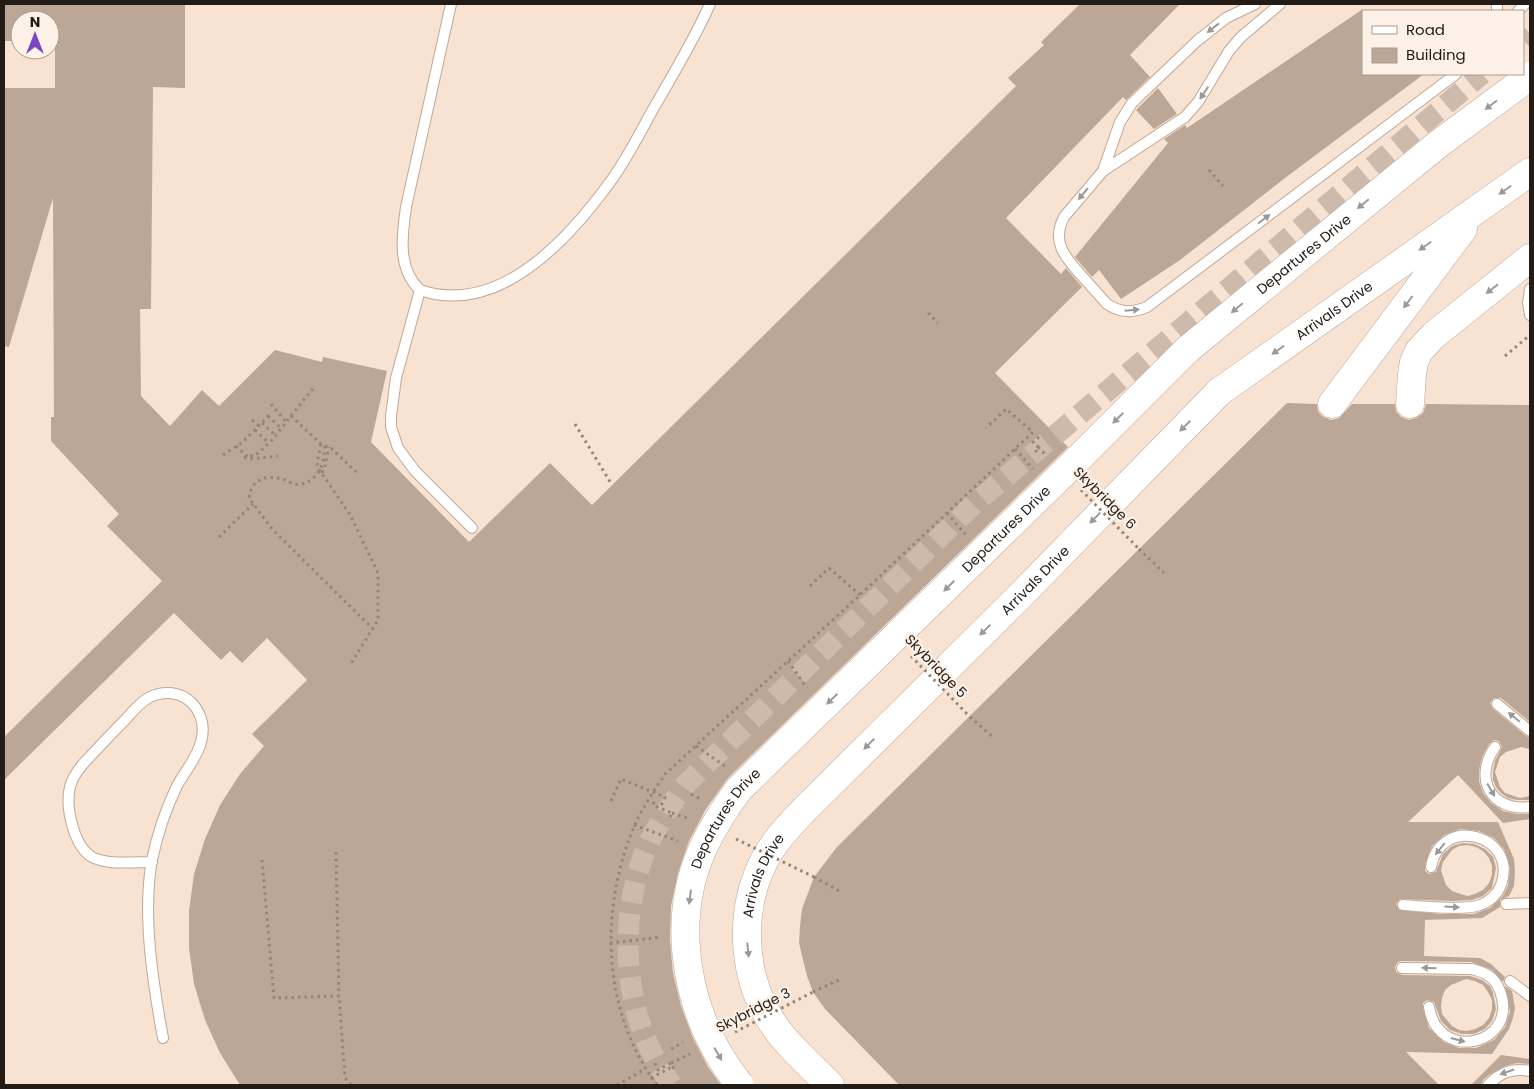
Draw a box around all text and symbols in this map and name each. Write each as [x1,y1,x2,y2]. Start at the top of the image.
north arrow [10,10,60,60]
legend [1362,10,1524,75]
text: N [30,12,40,32]
text: Road [1406,19,1445,40]
one-way arrow [1206,23,1220,33]
text: Building [1406,44,1466,65]
one-way arrow [1199,87,1209,100]
one-way arrow [1485,99,1498,110]
one-way arrow [1498,185,1511,195]
one-way arrow [1078,187,1089,200]
one-way arrow [1357,199,1370,210]
street label: Departures Drive [1252,209,1356,299]
one-way arrow [1257,213,1270,224]
one-way arrow [1418,241,1432,251]
street label: Arrivals Drive [1291,276,1377,345]
one-way arrow [1486,283,1499,294]
one-way arrow [1402,295,1413,308]
one-way arrow [1231,302,1244,313]
one-way arrow [1124,306,1140,314]
one-way arrow [1271,345,1285,355]
one-way arrow [1112,412,1124,424]
one-way arrow [1179,420,1191,432]
street label: Skybridge 6 [1069,462,1141,534]
street label: Departures Drive [957,481,1055,577]
one-way arrow [1089,512,1101,524]
street label: Arrivals Drive [996,541,1074,620]
one-way arrow [943,580,955,592]
one-way arrow [979,624,991,636]
street label: Skybridge 5 [900,630,972,702]
one-way arrow [826,693,838,705]
one-way arrow [1507,712,1521,722]
one-way arrow [864,738,876,750]
street label: Departures Drive [686,763,765,871]
one-way arrow [1486,783,1495,796]
street label: Arrivals Drive [738,829,789,919]
one-way arrow [1435,842,1445,856]
one-way arrow [685,890,693,906]
one-way arrow [1444,903,1460,911]
one-way arrow [744,943,752,959]
one-way arrow [1421,964,1437,972]
street label: Skybridge 3 [712,983,794,1037]
one-way arrow [1451,1037,1466,1045]
one-way arrow [714,1046,722,1061]
one-way arrow [1499,1069,1514,1077]

